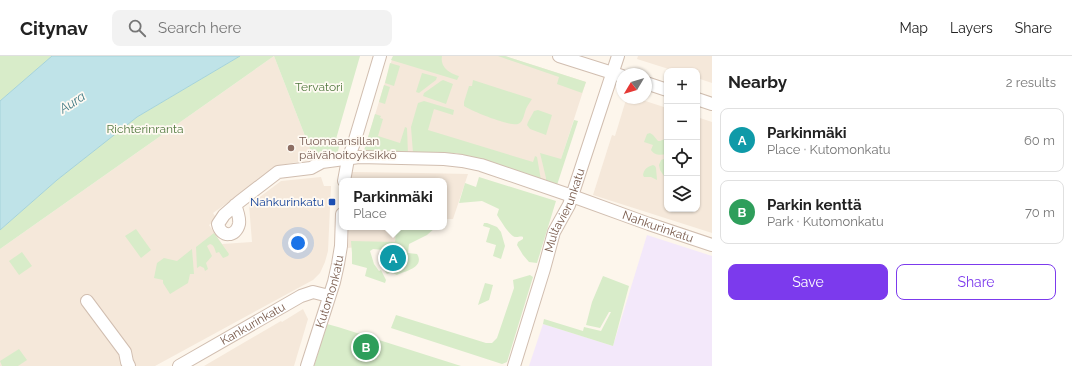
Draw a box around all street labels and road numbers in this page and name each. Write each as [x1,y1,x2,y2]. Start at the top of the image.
street label: Multavierunkatu [542,167,588,254]
street label: Nahkurinkatu [621,208,695,245]
street label: Kutomonkatu [313,254,346,330]
street label: Kankurinkatu [218,300,288,348]

